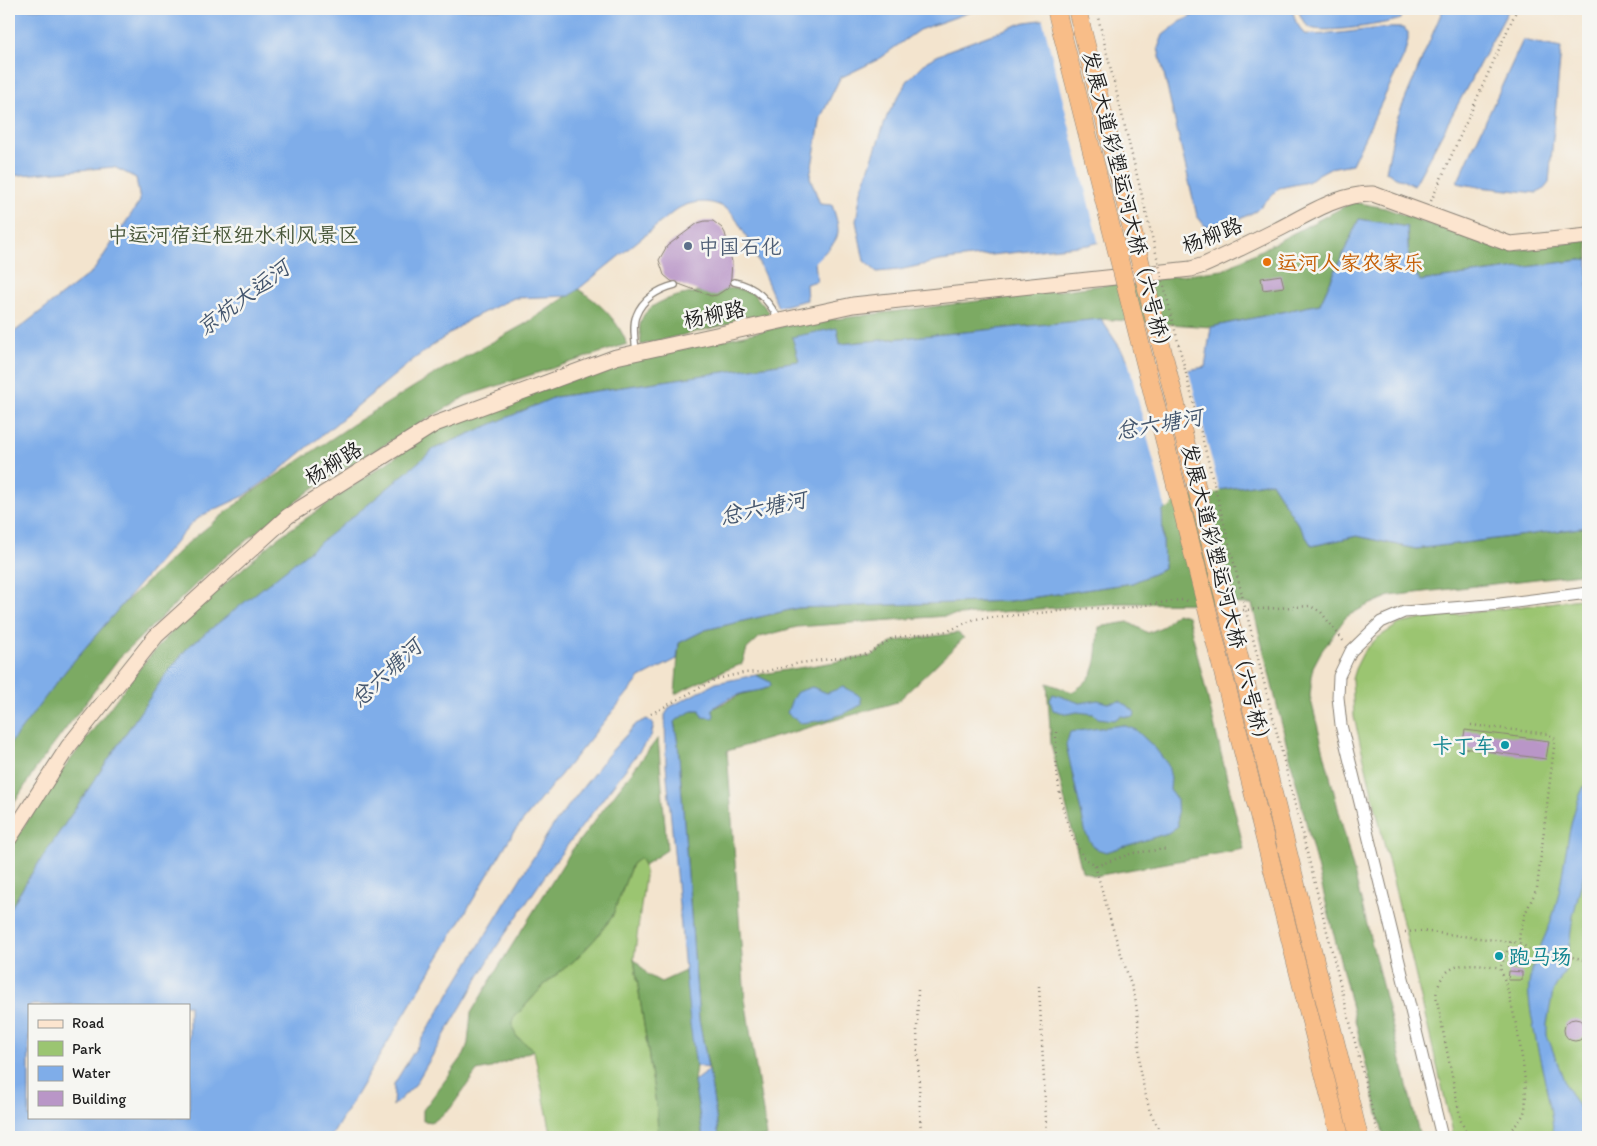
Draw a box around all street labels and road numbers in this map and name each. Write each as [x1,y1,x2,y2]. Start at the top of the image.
street label: 发展大道彩塑运河大桥（六号桥） [1078,48,1178,360]
street label: 杨柳路 [1178,212,1246,258]
street label: 杨柳路 [681,295,747,333]
street label: 杨柳路 [300,436,366,490]
street label: 发展大道彩塑运河大桥（六号桥） [1177,441,1277,753]

